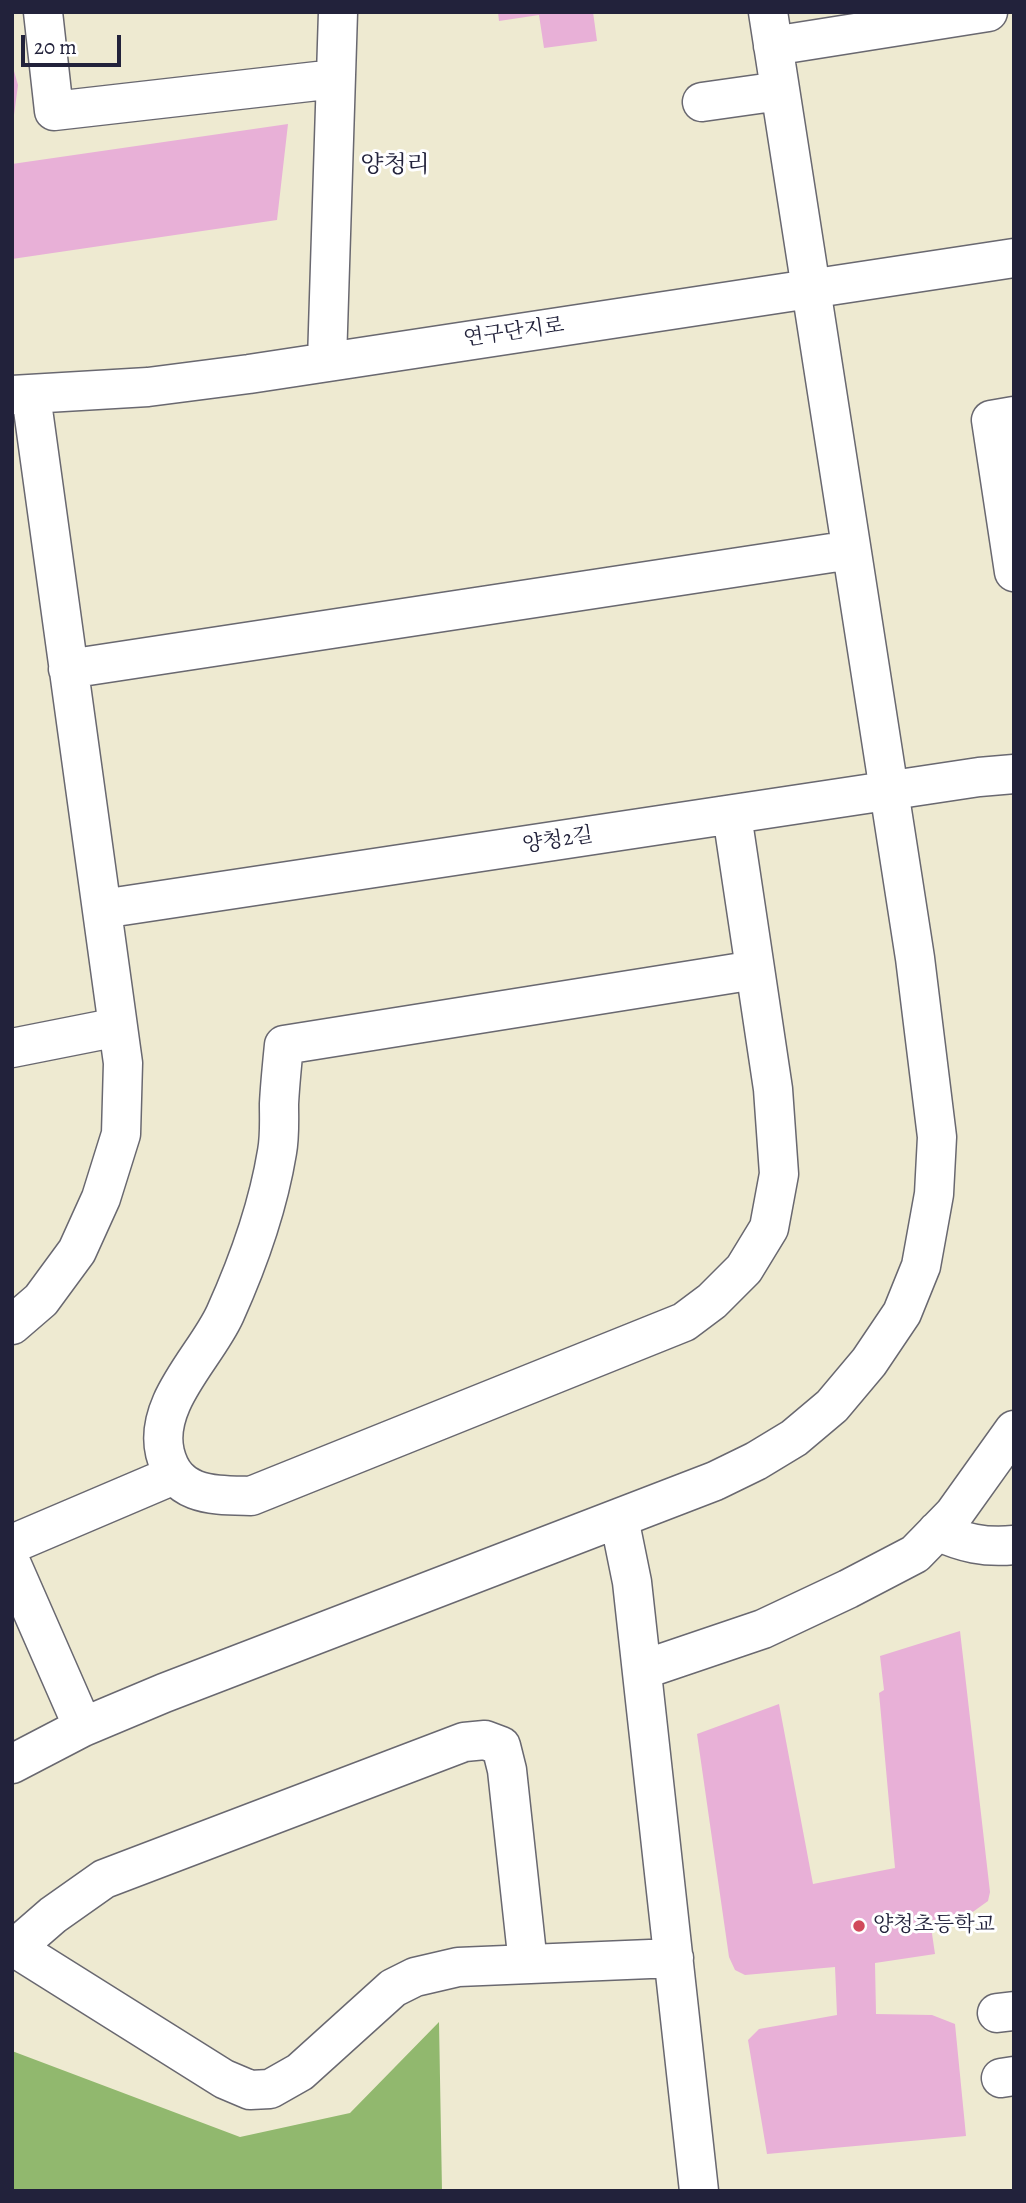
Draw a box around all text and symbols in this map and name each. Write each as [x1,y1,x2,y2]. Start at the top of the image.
scale bar [24,21,124,65]
text: 20 m [34,33,77,61]
district label: 양청리 [360,152,430,180]
street label: 연구단지로 [462,313,566,353]
street label: 양청2길 [521,823,595,859]
place label: 양청초등학교 [873,1913,995,1939]
marker: 양청초등학교 [851,1918,867,1934]

